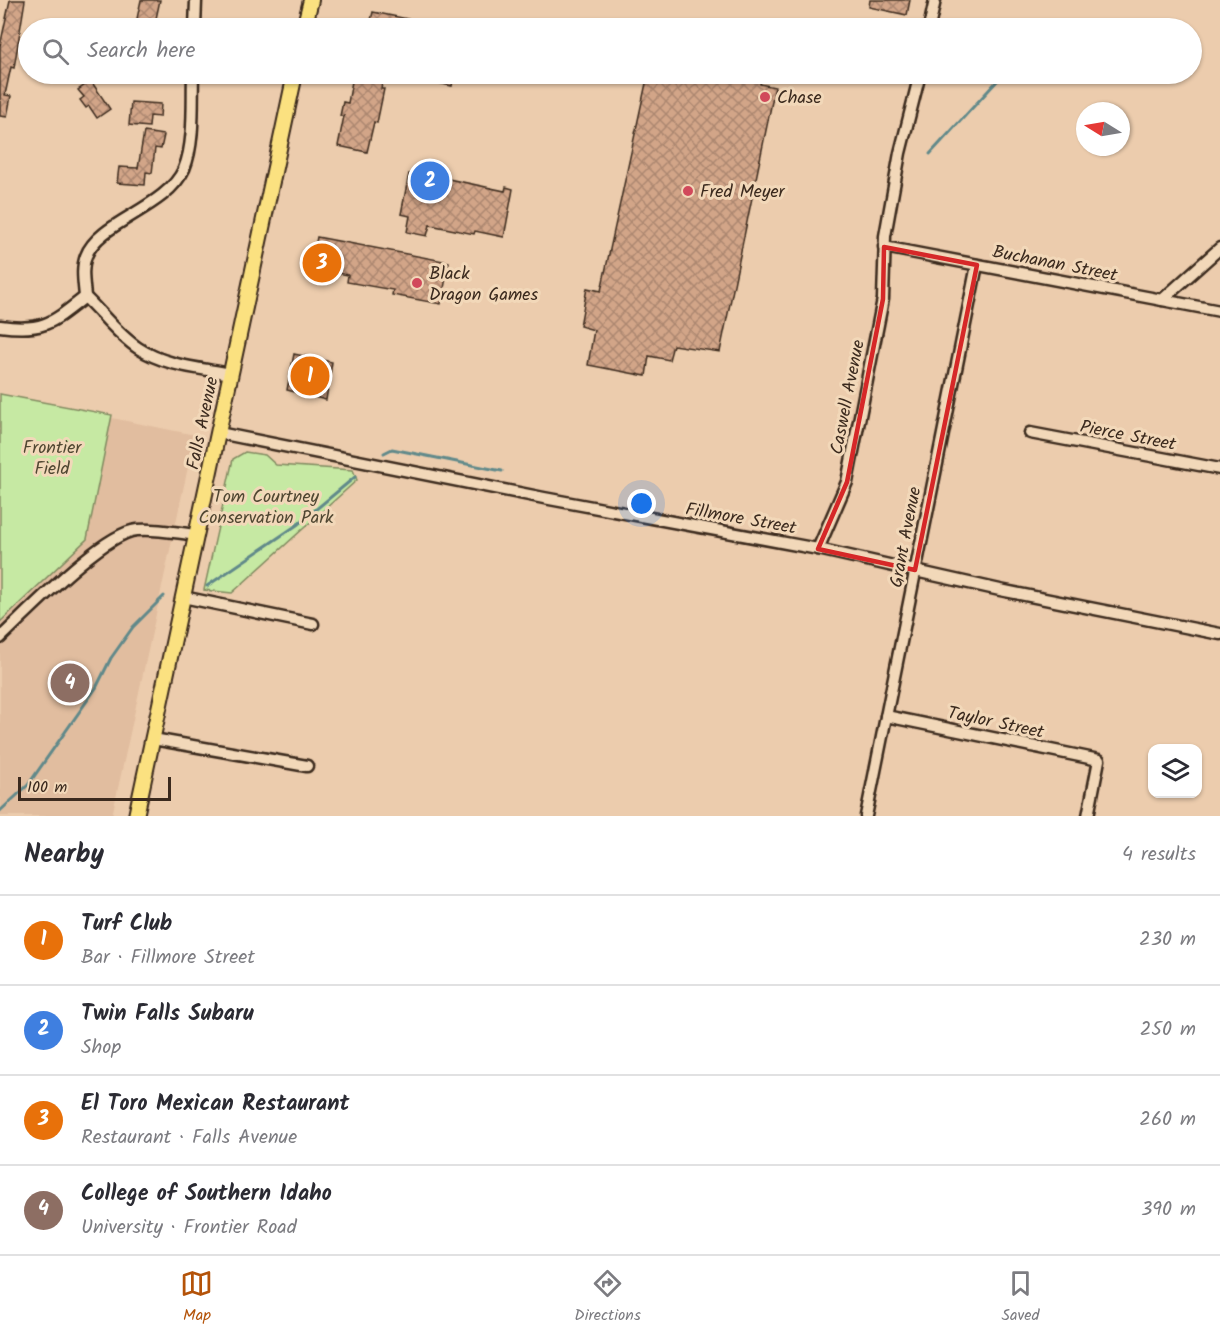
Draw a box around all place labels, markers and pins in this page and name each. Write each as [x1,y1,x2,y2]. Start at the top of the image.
place label: Chase [777,84,822,113]
marker: Chase [758,90,772,104]
pin: 2 [410,158,450,204]
place label: Fred Meyer [700,178,786,207]
marker: Fred Meyer [681,184,695,198]
pin: 3 [302,240,342,286]
place label: Black Dragon Games [429,260,538,310]
marker: Black Dragon Games [410,276,424,290]
pin: 1 [290,354,330,398]
pin: 4 [50,660,90,706]

